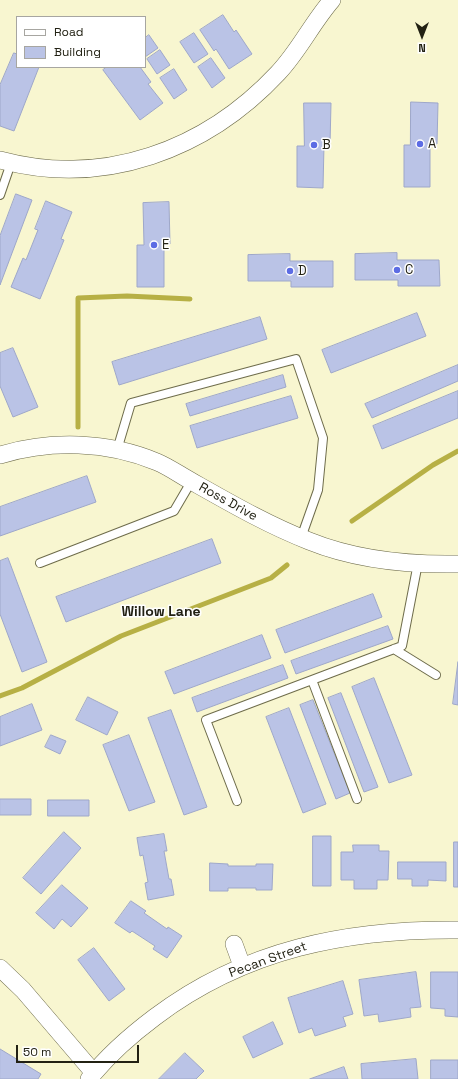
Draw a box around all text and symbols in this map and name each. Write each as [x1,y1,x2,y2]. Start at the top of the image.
legend [16,16,146,68]
north arrow [402,16,442,56]
text: Road [54,24,83,40]
text: N [418,41,426,55]
text: Building [54,44,101,60]
place label: A [428,136,436,152]
place label: B [322,137,331,153]
marker: A [415,139,425,149]
marker: B [309,140,319,150]
place label: E [162,237,169,253]
marker: E [149,240,159,250]
place label: C [405,262,413,278]
place label: D [298,263,307,279]
marker: C [392,265,402,275]
marker: D [285,266,295,276]
street label: Ross Drive [196,480,260,524]
district label: Willow Lane [121,604,201,620]
street label: Pecan Street [227,939,309,981]
scale bar [18,1037,141,1063]
text: 50 m [23,1044,51,1060]

